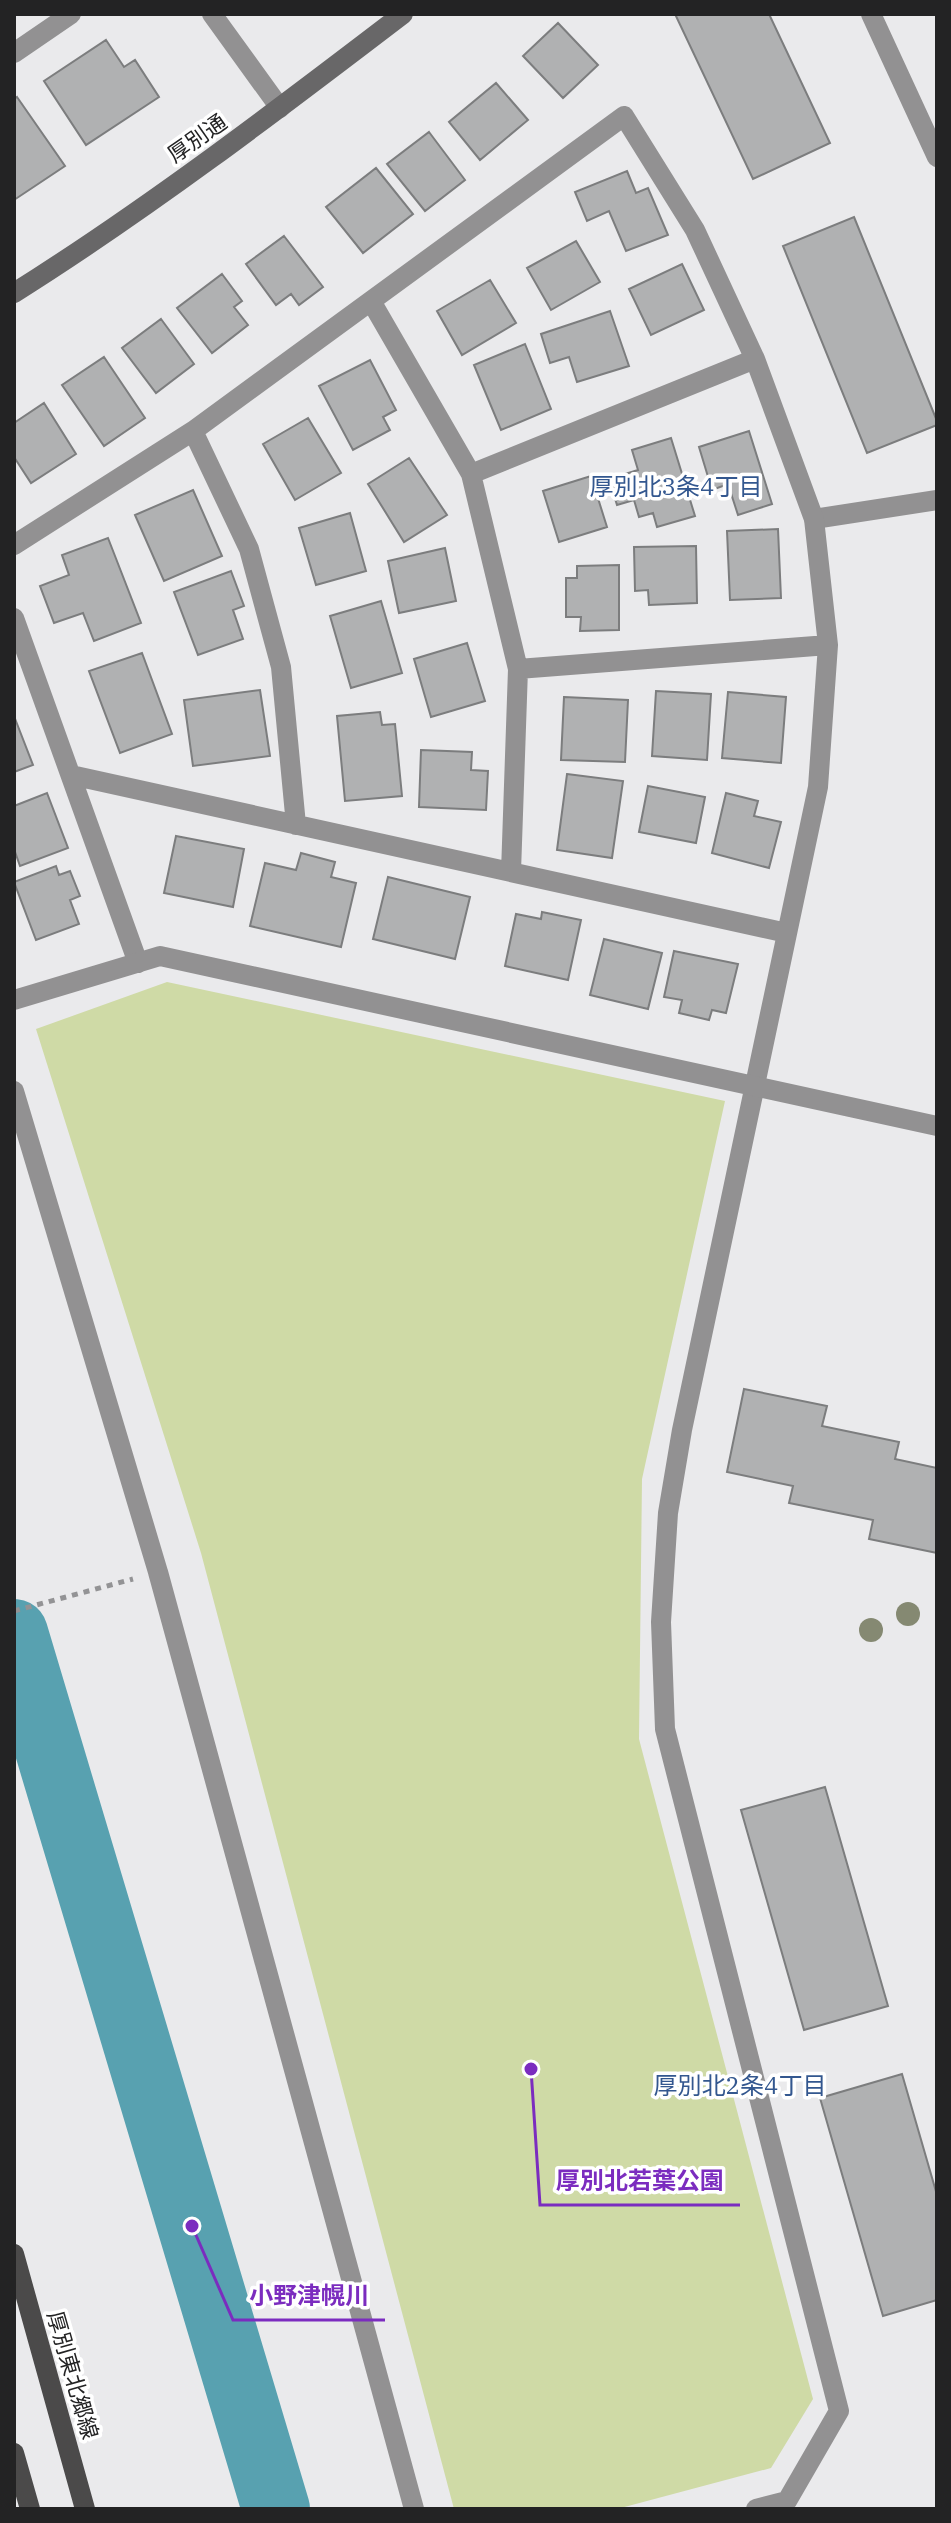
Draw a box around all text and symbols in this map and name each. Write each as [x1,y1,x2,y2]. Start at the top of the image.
street label: 厚別通 [161,107,232,168]
district label: 厚別北3条4丁目 [590,470,762,502]
district label: 厚別北2条4丁目 [654,2069,826,2101]
callout: 厚別北若葉公園 [540,2157,740,2205]
text: 厚別北若葉公園 [556,2164,724,2196]
callout: 小野津幌川 [233,2272,385,2320]
text: 小野津幌川 [249,2279,369,2311]
street label: 厚別東北郷線 [41,2307,106,2442]

